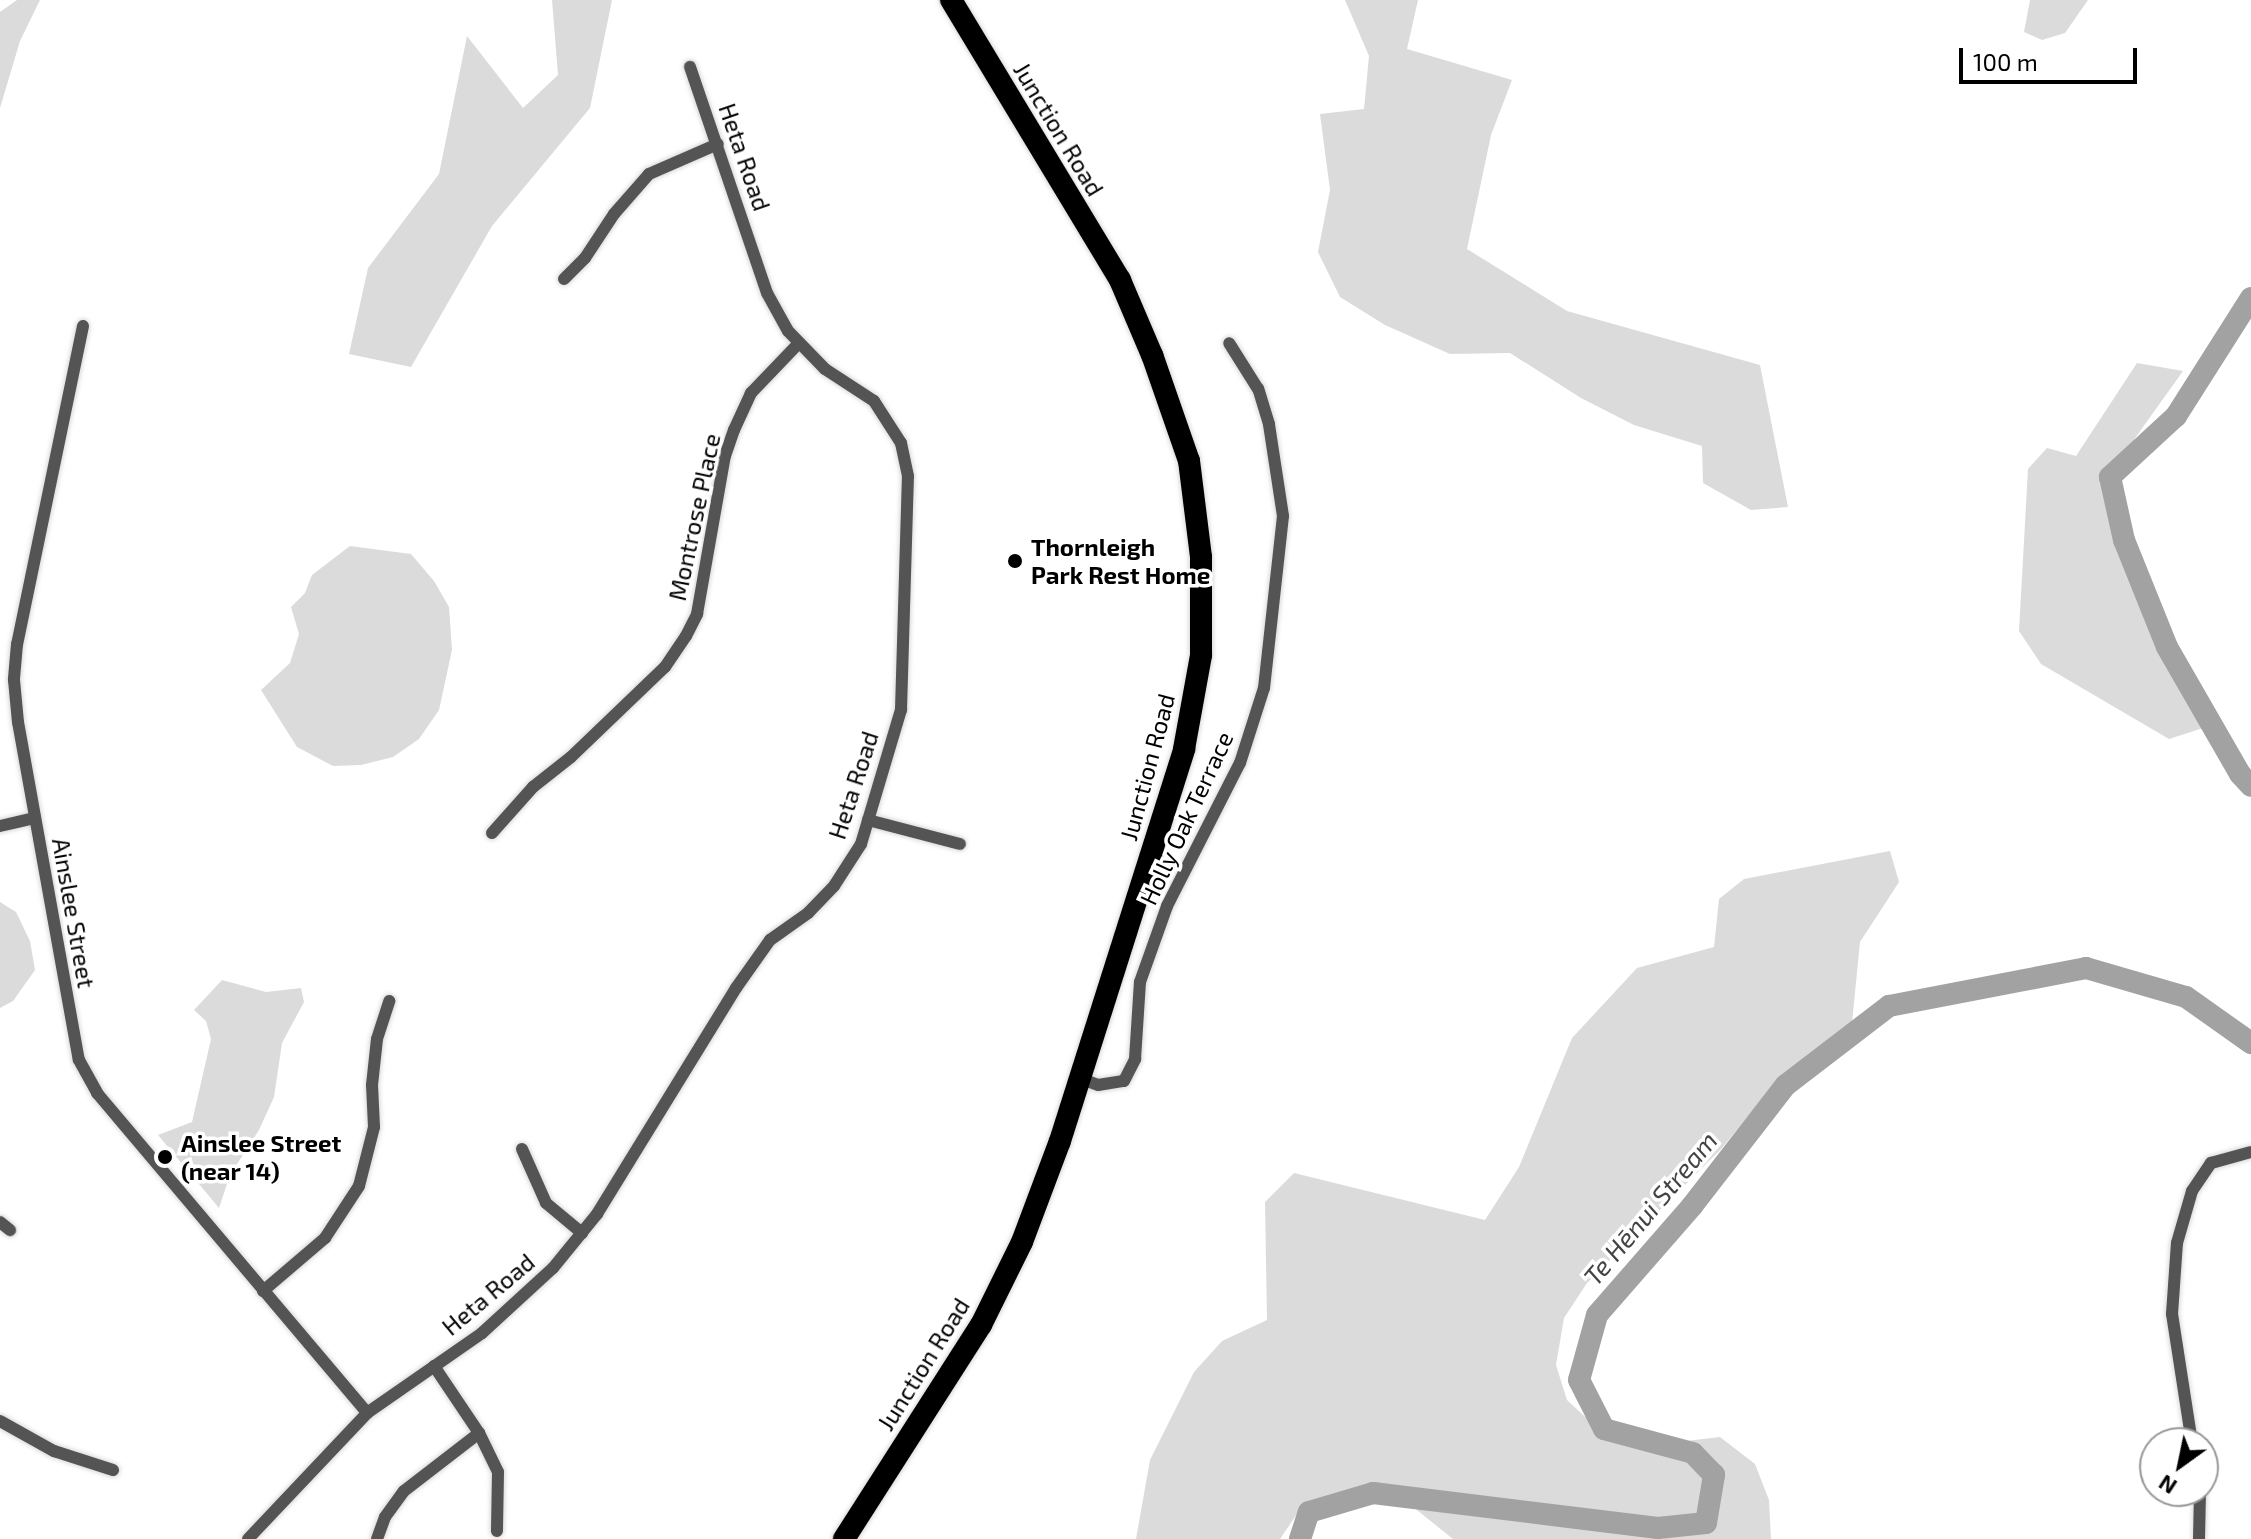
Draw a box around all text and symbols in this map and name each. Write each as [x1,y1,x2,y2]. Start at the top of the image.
scale bar [1963,32,2141,82]
text: 100 m [1973,47,2038,76]
street label: Junction Road [1008,57,1110,201]
street label: Heta Road [713,99,777,215]
street label: Montrose Place [662,431,726,603]
place label: Thornleigh Park Rest Home [1031,533,1210,589]
marker: Thornleigh Park Rest Home [1006,552,1024,570]
street label: Junction Road [1114,690,1180,844]
street label: Holly Oak Terrace [1133,726,1239,910]
street label: Heta Road [822,727,884,843]
street label: Ainslee Street [47,836,101,990]
water label: Te Hēnui Stream [1577,1125,1723,1291]
place label: Ainslee Street (near 14) [181,1129,341,1185]
marker: Ainslee Street (near 14) [156,1148,174,1166]
street label: Heta Road [436,1247,540,1341]
street label: Junction Road [871,1292,975,1436]
north arrow [2139,1427,2219,1507]
text: N [2153,1470,2181,1501]

